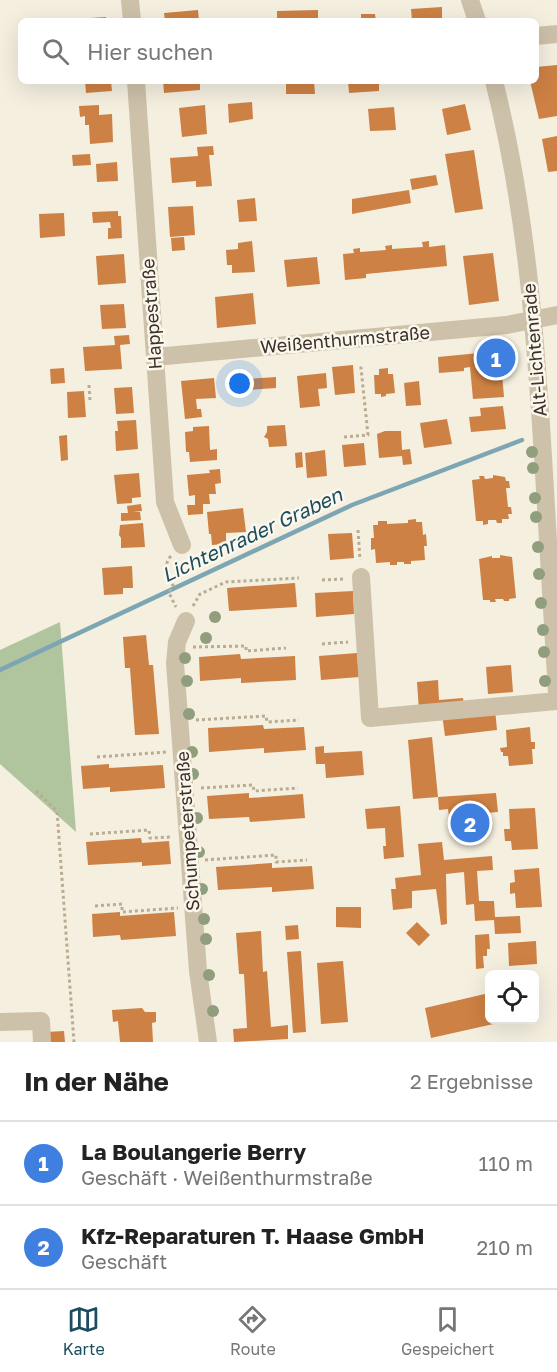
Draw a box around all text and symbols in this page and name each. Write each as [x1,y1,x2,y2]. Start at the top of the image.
search box [18,18,539,84]
icon: search [39,35,72,68]
text: Hier suchen [87,38,213,65]
street label: Happestraße [136,258,166,370]
street label: Alt-Lichtenrade [517,282,551,418]
street label: Weißenthurmstraße [259,321,431,357]
pin: 1 [476,336,516,380]
your location [225,369,254,398]
water label: Lichtenrader Graben [157,481,346,586]
street label: Schumpeterstraße [170,750,204,912]
pin: 2 [450,800,490,846]
map controls [485,970,539,1024]
button: locate [485,970,539,1024]
text: In der Nähe [24,1066,169,1097]
text: 2 Ergebnisse [410,1069,533,1093]
text: La Boulangerie Berry [81,1138,306,1165]
text: 1 [38,1151,49,1175]
text: 110 m [479,1151,533,1175]
text: Geschäft · Weißenthurmstraße [81,1165,373,1189]
text: Kfz-Reparaturen T. Haase GmbH [81,1222,424,1249]
text: 2 [37,1235,50,1259]
text: 210 m [477,1235,533,1259]
text: Geschäft [81,1249,167,1273]
tab: Karte [63,1303,105,1359]
tab: Route [230,1303,276,1359]
tab: Gespeichert [401,1303,494,1359]

